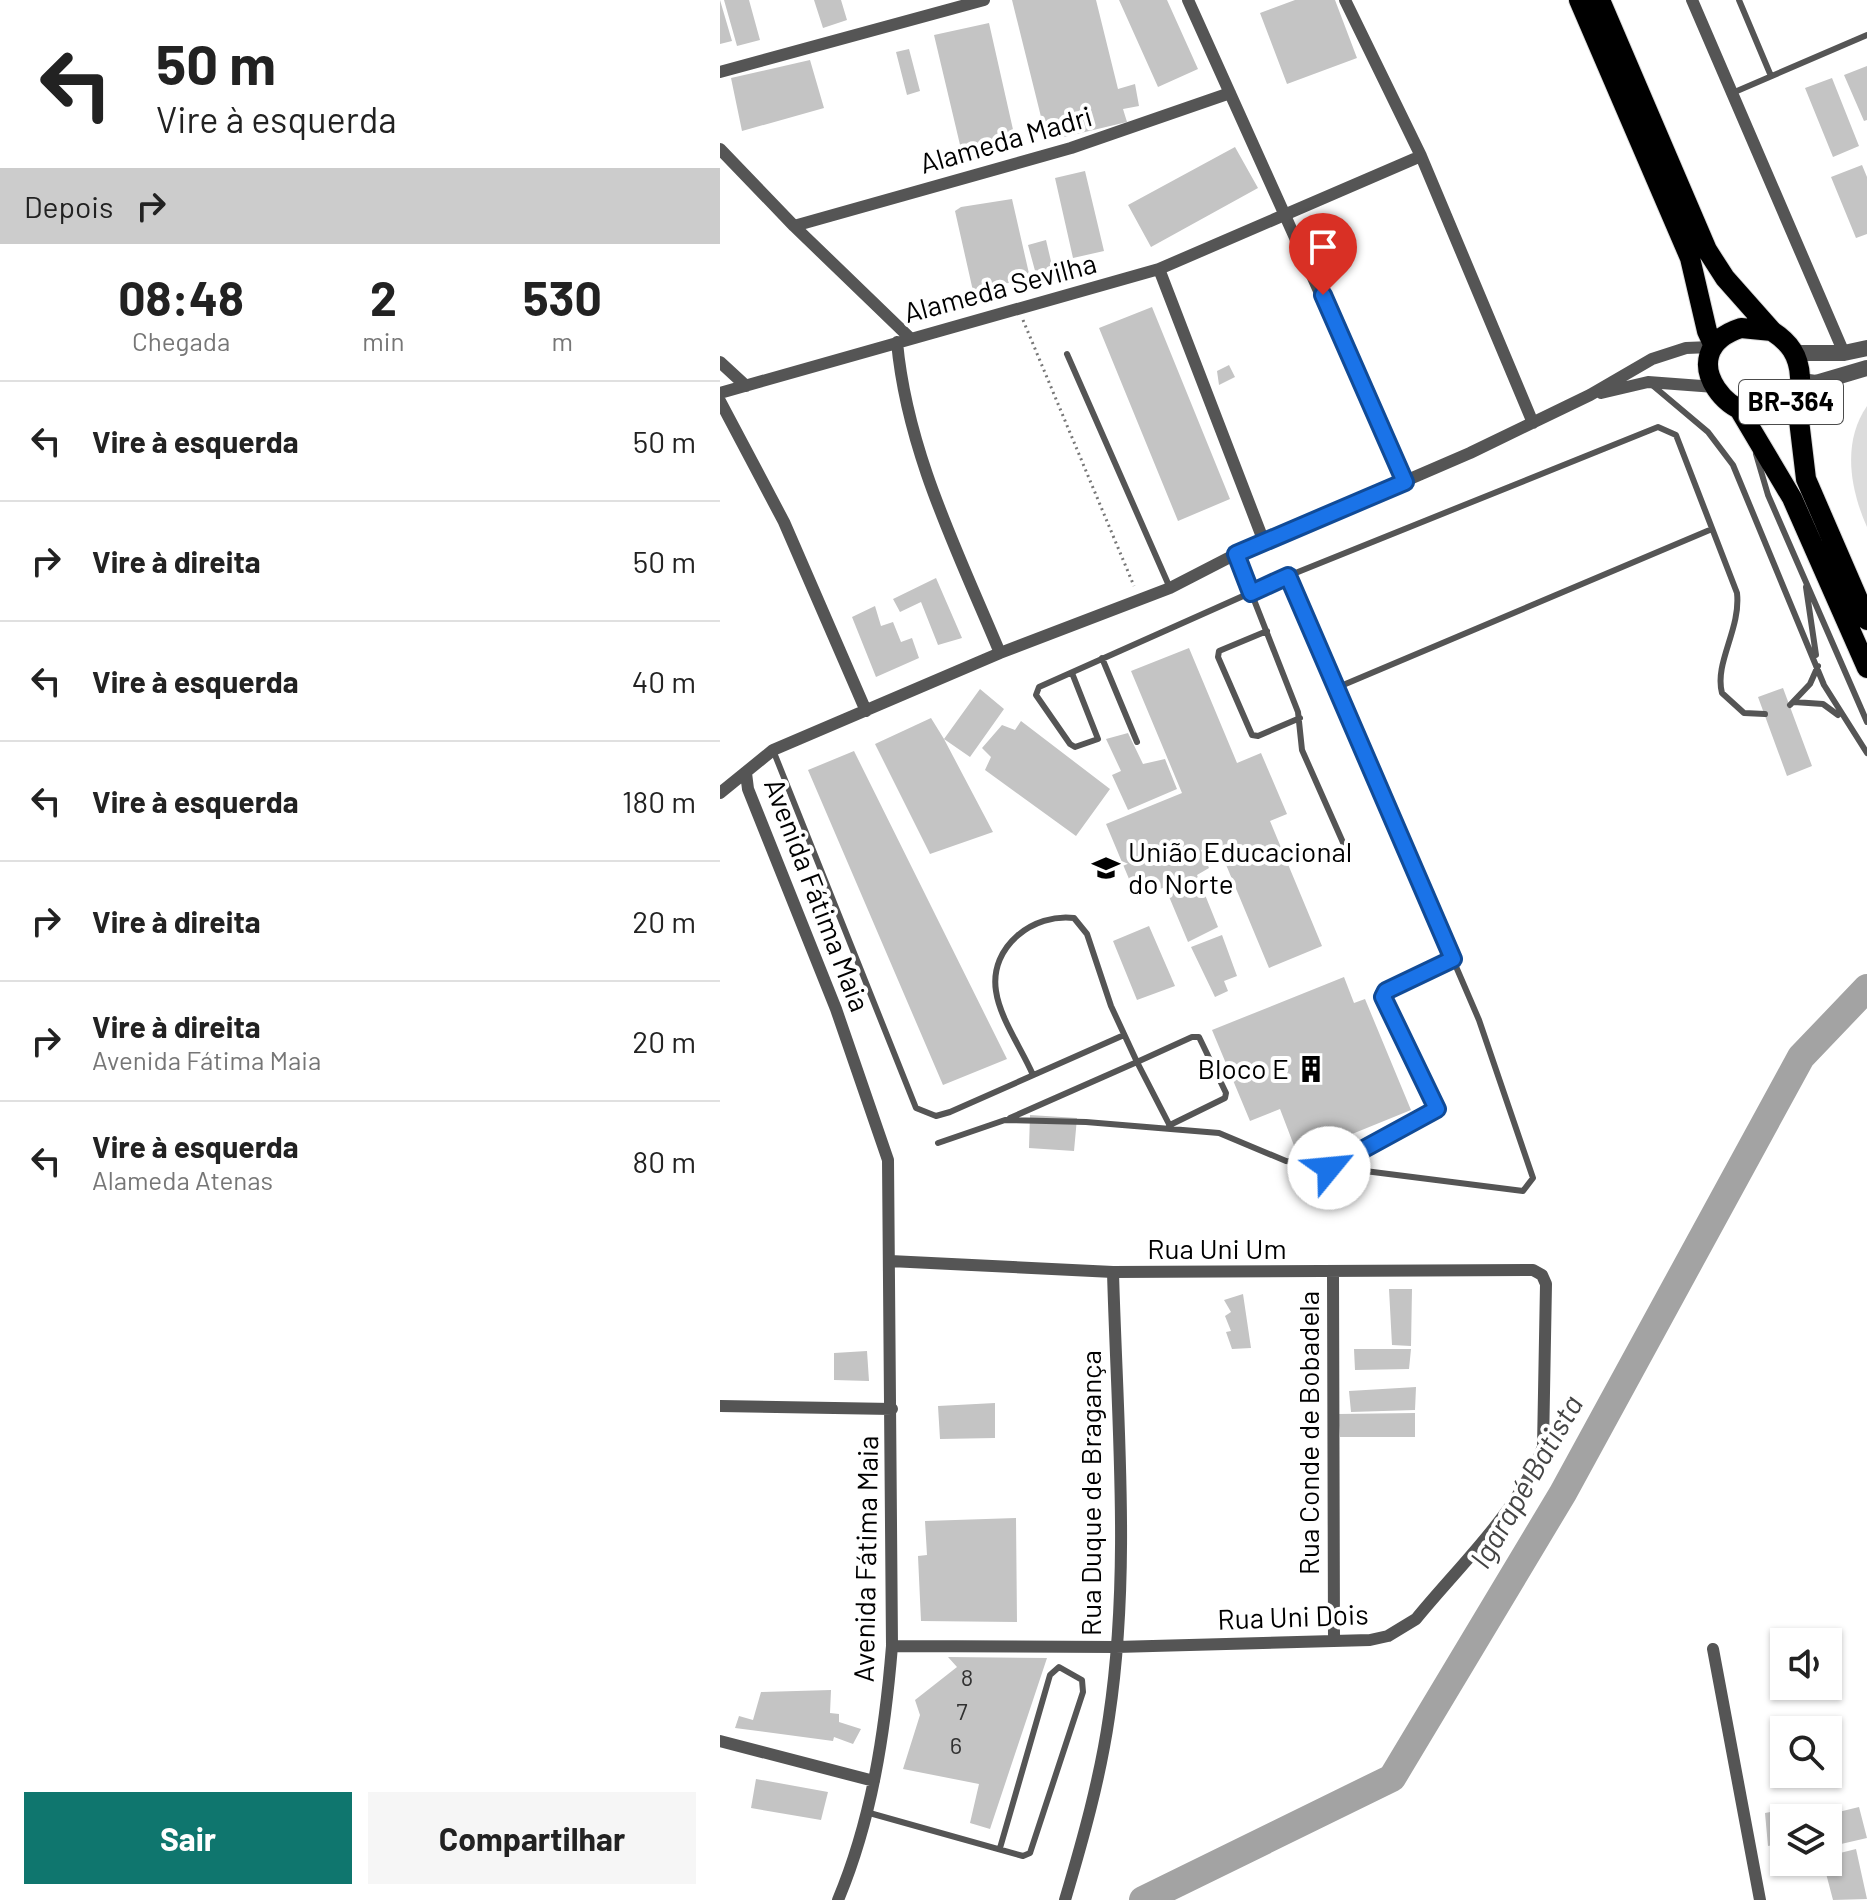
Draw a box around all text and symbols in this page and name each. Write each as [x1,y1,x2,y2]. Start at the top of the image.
text: 50 m [156,29,276,96]
icon: left [24,32,128,136]
text: Vire à esquerda [156,97,397,140]
street label: Alameda Madri [916,98,1096,180]
icon: right [129,184,173,228]
text: Depois [24,188,113,224]
pin [1289,213,1357,295]
icon: arrive [1301,225,1345,269]
street label: Alameda Sevilha [900,245,1100,329]
text: 08:48 [118,268,244,326]
text: 2 [370,268,397,326]
text: 530 [523,268,602,326]
text: Chegada [132,325,230,356]
text: min [362,325,404,356]
text: m [551,325,573,356]
road number: BR-364 [1739,380,1843,424]
icon: left [24,419,68,463]
text: Vire à esquerda [92,423,299,459]
text: 50 m [633,423,696,459]
icon: right [24,539,68,583]
text: Vire à direita [92,543,261,579]
text: 50 m [633,543,696,579]
icon: left [24,659,68,703]
text: Vire à esquerda [92,663,299,699]
text: 40 m [632,663,696,699]
street label: Avenida Fátima Maia [758,773,878,1016]
icon: left [24,779,68,823]
text: Vire à esquerda [92,783,299,819]
text: 180 m [622,783,696,819]
place label: União Educacional do Norte [1128,834,1352,900]
school or university icon: União Educacional do Norte [1091,853,1121,883]
icon: right [24,899,68,943]
text: Vire à direita [92,903,261,939]
text: 20 m [632,903,696,939]
text: Vire à direita [92,1008,261,1044]
icon: right [24,1019,68,1063]
text: 20 m [632,1023,696,1059]
text: Avenida Fátima Maia [92,1044,321,1075]
place label: Bloco E [1197,1051,1289,1085]
building icon: Bloco E [1296,1054,1326,1084]
position arrow [1287,1126,1371,1210]
text: Vire à esquerda [92,1128,299,1164]
icon: left [24,1139,68,1183]
text: 80 m [633,1143,696,1179]
text: Alameda Atenas [92,1164,273,1195]
street label: Rua Uni Um [1147,1231,1287,1265]
street label: Rua Conde de Bobadela [1291,1291,1325,1575]
street label: Rua Duque de Bragança [1073,1350,1107,1636]
water label: Igarapé Batista [1461,1388,1589,1574]
street label: Avenida Fátima Maia [846,1435,884,1683]
street label: Rua Uni Dois [1217,1596,1369,1636]
map controls [1770,1628,1842,1876]
button: sound [1770,1628,1842,1700]
house number: 8 [961,1662,973,1691]
house number: 7 [956,1696,968,1725]
button: search [1770,1716,1842,1788]
house number: 6 [950,1730,962,1759]
button: Sair [24,1792,352,1884]
button: Compartilhar [368,1792,696,1884]
button: layers [1770,1804,1842,1876]

